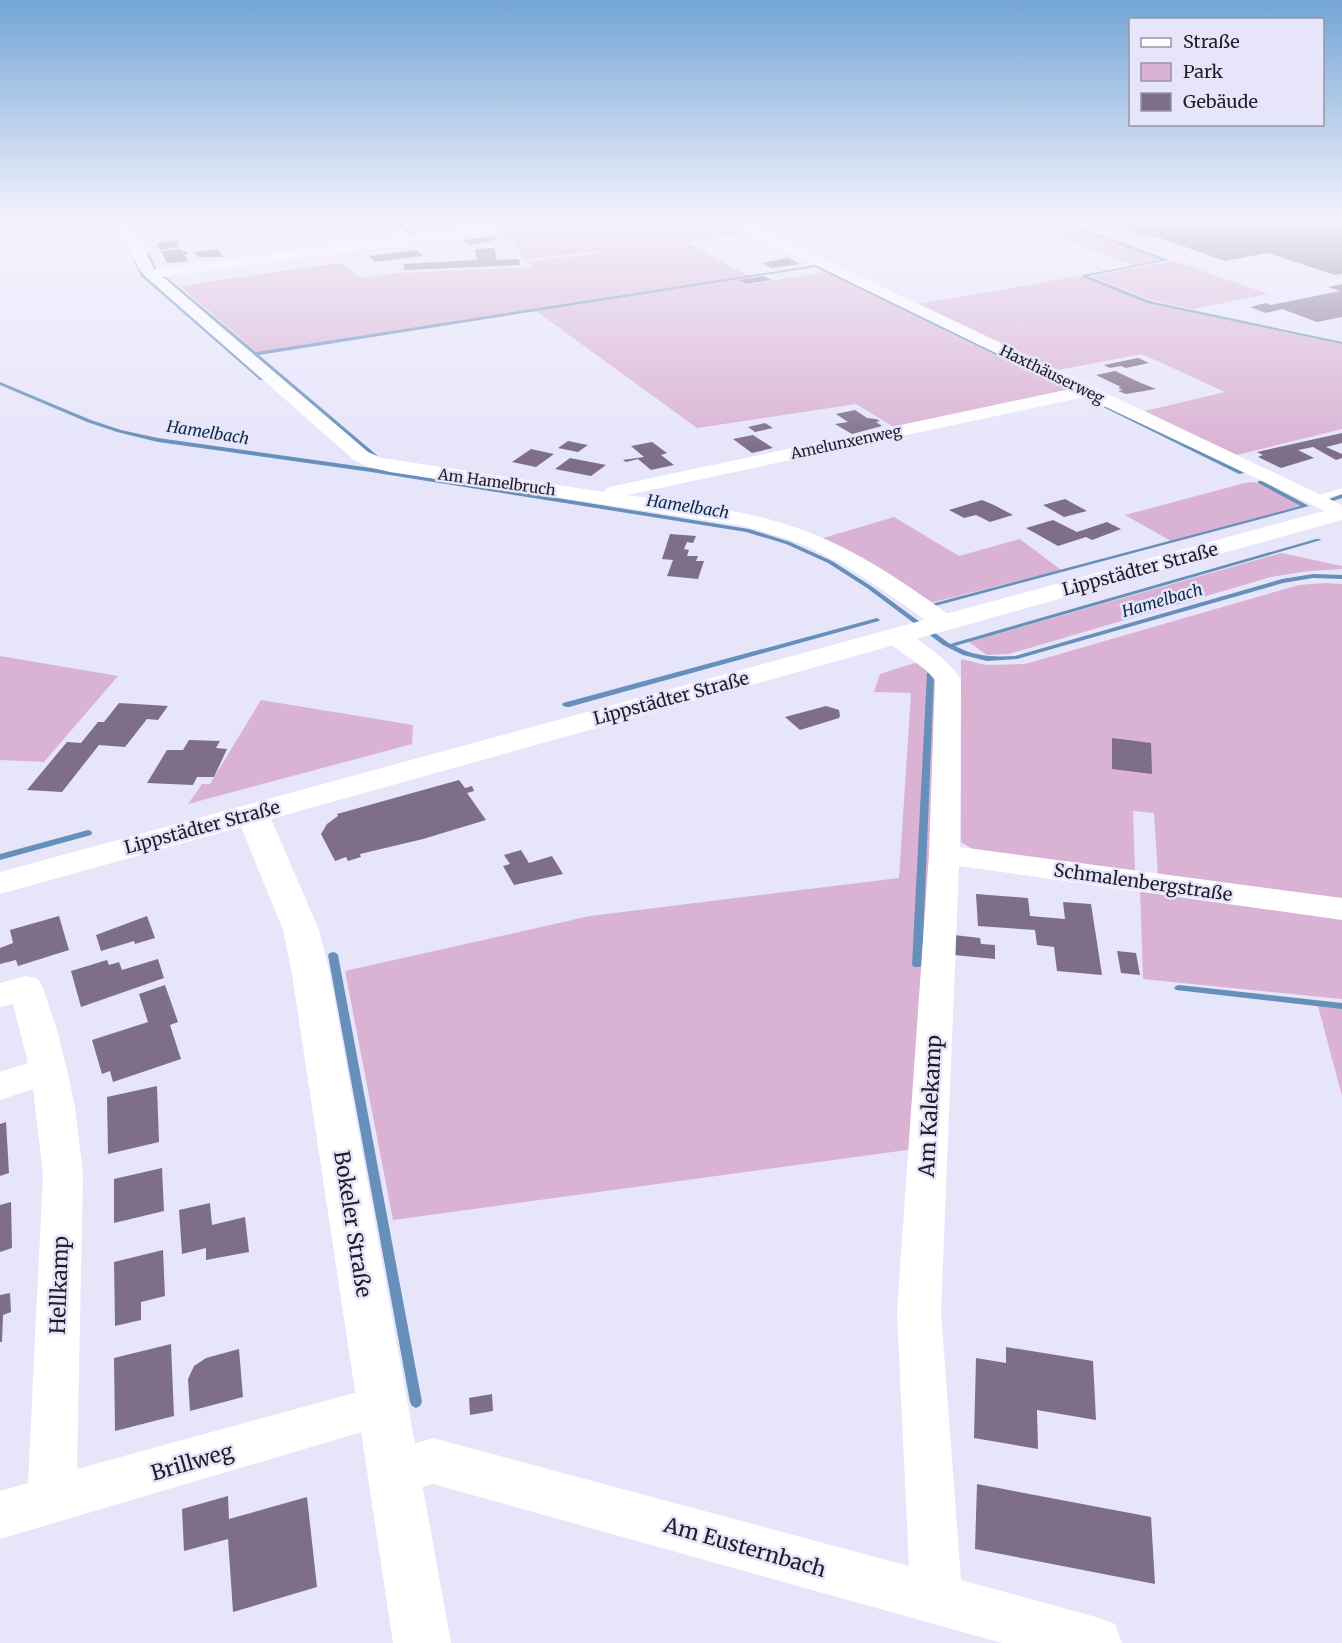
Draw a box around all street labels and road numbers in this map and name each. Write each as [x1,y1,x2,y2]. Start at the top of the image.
street label: Haxthäuserweg [997,341,1107,407]
street label: Amelunxenweg [788,421,903,463]
street label: Am Hamelbruch [436,464,557,500]
street label: Lippstädter Straße [1060,537,1220,601]
street label: Lippstädter Straße [591,666,751,730]
street label: Lippstädter Straße [122,795,282,859]
street label: Schmalenbergstraße [1052,858,1234,906]
street label: Am Kalekamp [913,1034,947,1179]
street label: Bokeler Straße [328,1149,378,1299]
street label: Hellkamp [44,1235,74,1335]
street label: Brillweg [148,1437,237,1487]
street label: Am Eusternbach [660,1511,829,1583]

